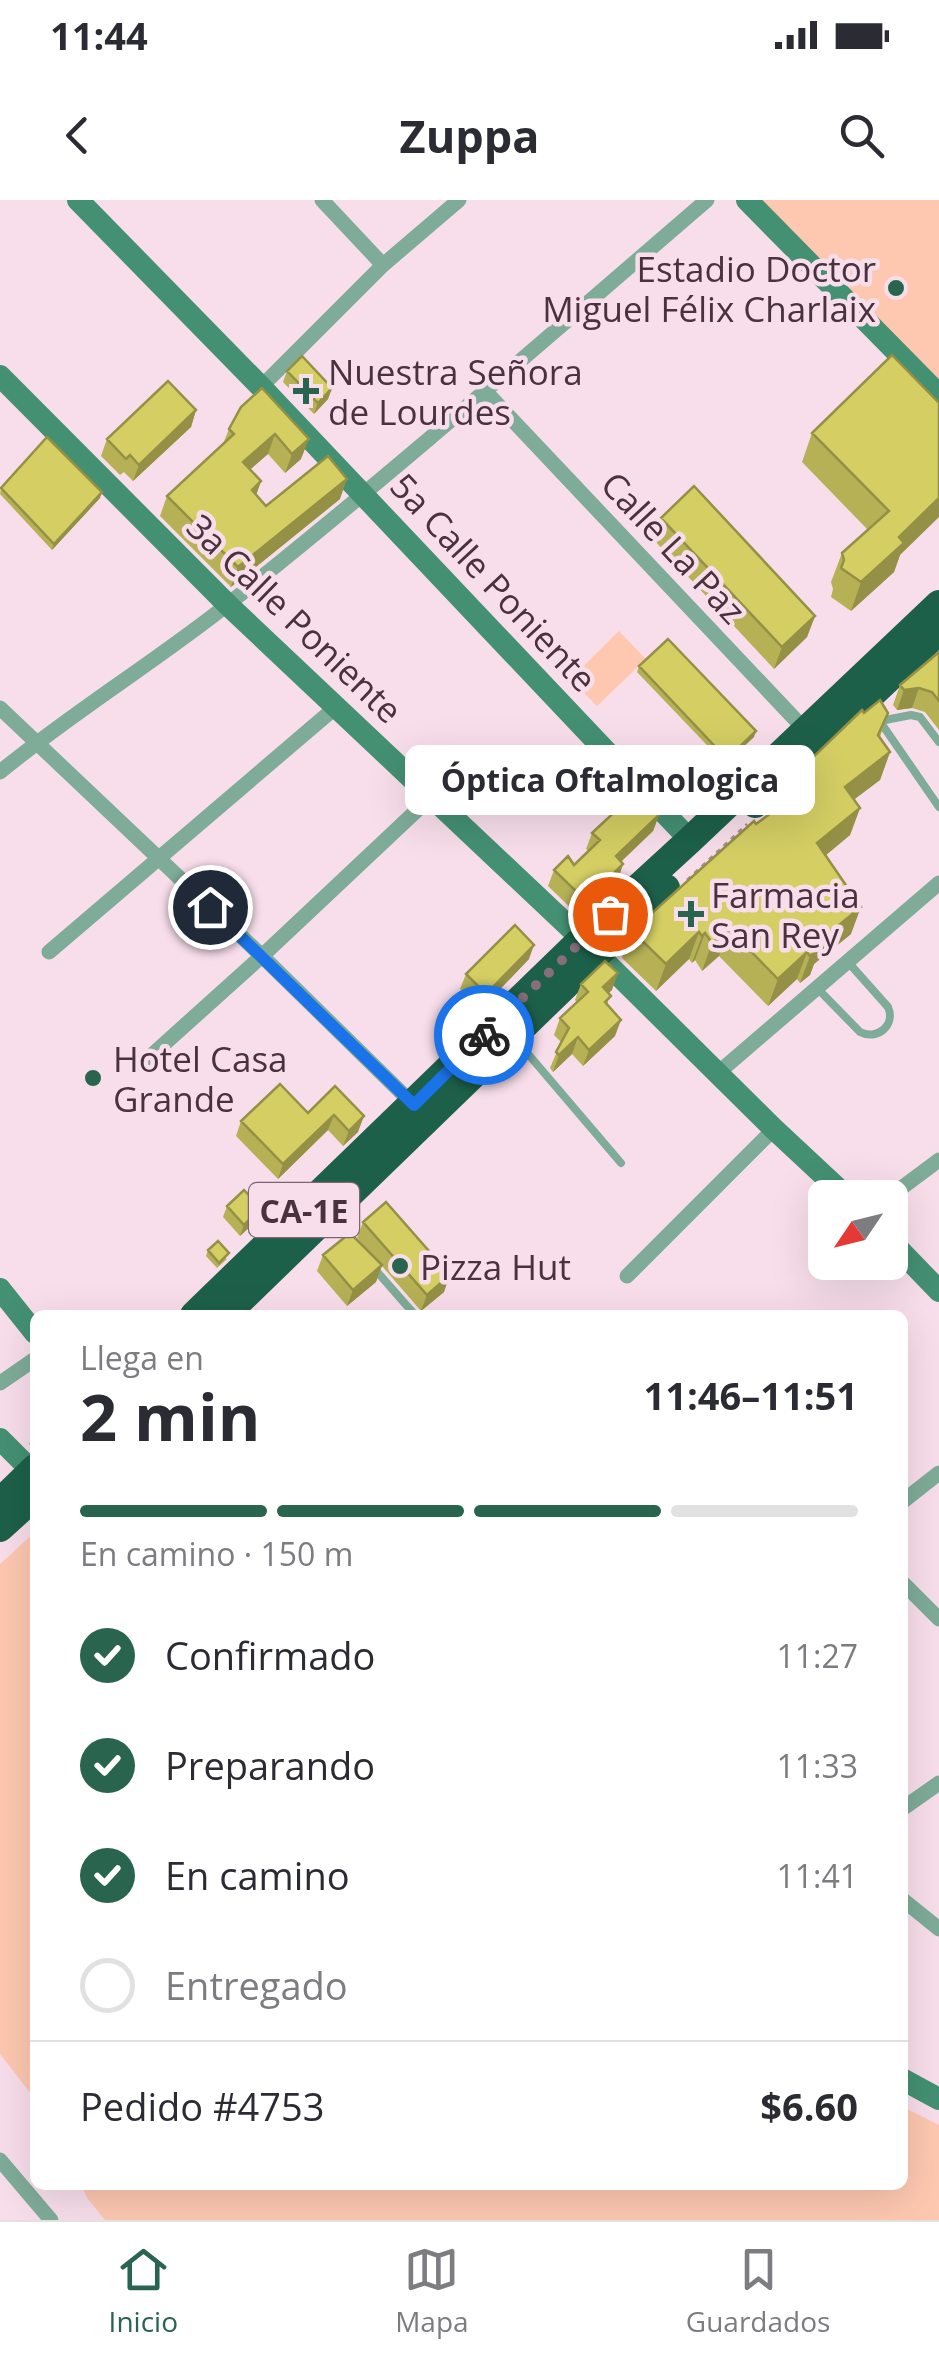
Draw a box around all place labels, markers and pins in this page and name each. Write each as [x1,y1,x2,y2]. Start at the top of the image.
place label: Estadio Doctor Miguel Félix Charlaix [542,245,876,332]
marker: Estadio Doctor Miguel Félix Charlaix [885,277,907,299]
place label: Nuestra Señora de Lourdes [328,348,583,435]
marker: Nuestra Señora de Lourdes [293,378,319,404]
callout: Óptica Oftalmologica [405,744,815,814]
pin [168,865,253,950]
place label: Farmacia San Rey [711,871,860,958]
pin [568,872,653,957]
marker: Farmacia San Rey [680,903,702,925]
place label: Hotel Casa Grande [113,1035,288,1122]
marker: Hotel Casa Grande [82,1067,104,1089]
place label: Pizza Hut [420,1243,571,1290]
marker: Pizza Hut [389,1255,411,1277]

